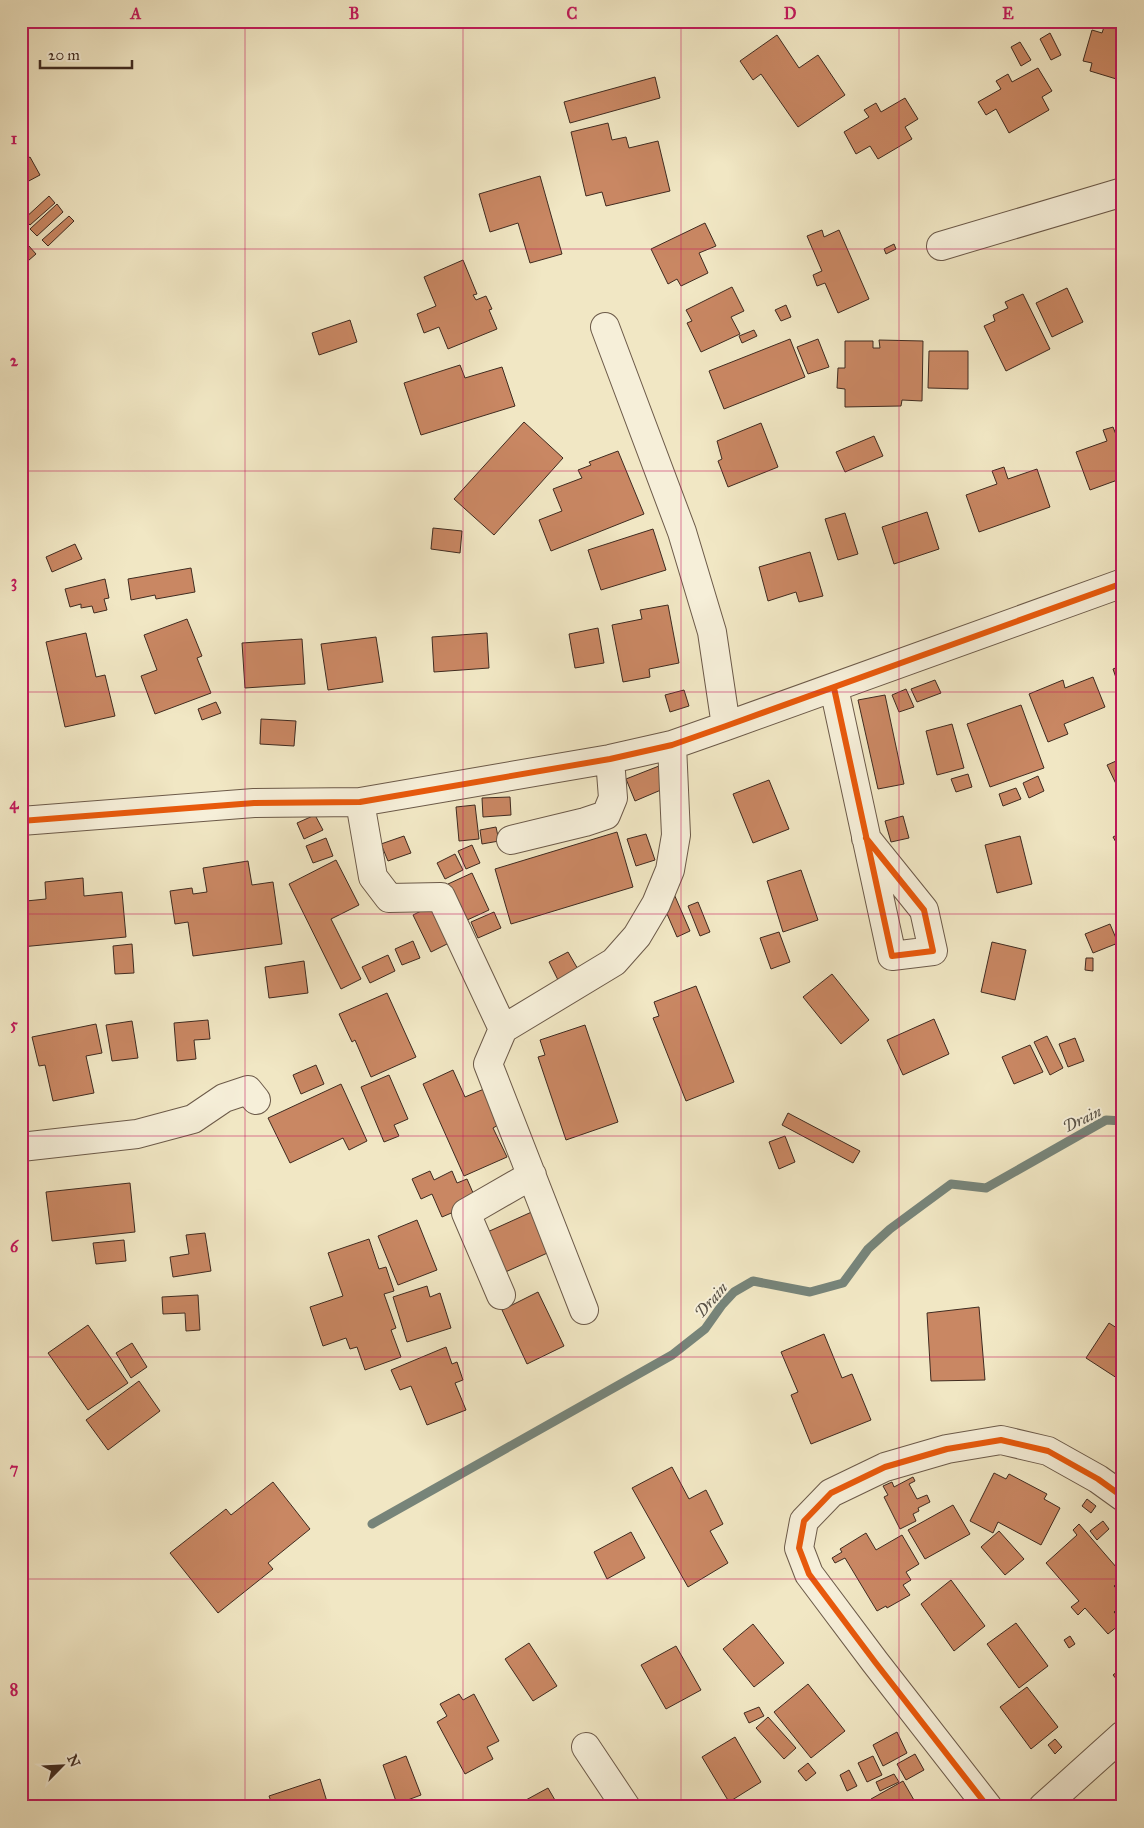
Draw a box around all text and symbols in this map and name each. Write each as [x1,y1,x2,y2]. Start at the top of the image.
text: A [130,4,142,23]
text: B [349,4,359,23]
text: C [567,4,578,23]
text: D [784,4,797,23]
text: E [1002,4,1014,23]
scale bar [40,38,132,70]
text: 20 m [48,46,80,64]
text: 1 [11,129,18,148]
text: 2 [10,351,19,370]
text: 3 [11,572,17,592]
text: 4 [10,794,20,814]
text: 5 [10,1015,18,1034]
water label: Drain [1060,1101,1105,1136]
text: 6 [10,1237,19,1256]
water label: Drain [690,1278,732,1322]
text: 7 [10,1459,19,1478]
text: 8 [10,1680,18,1699]
north arrow [38,1740,88,1790]
text: N [63,1752,84,1770]

